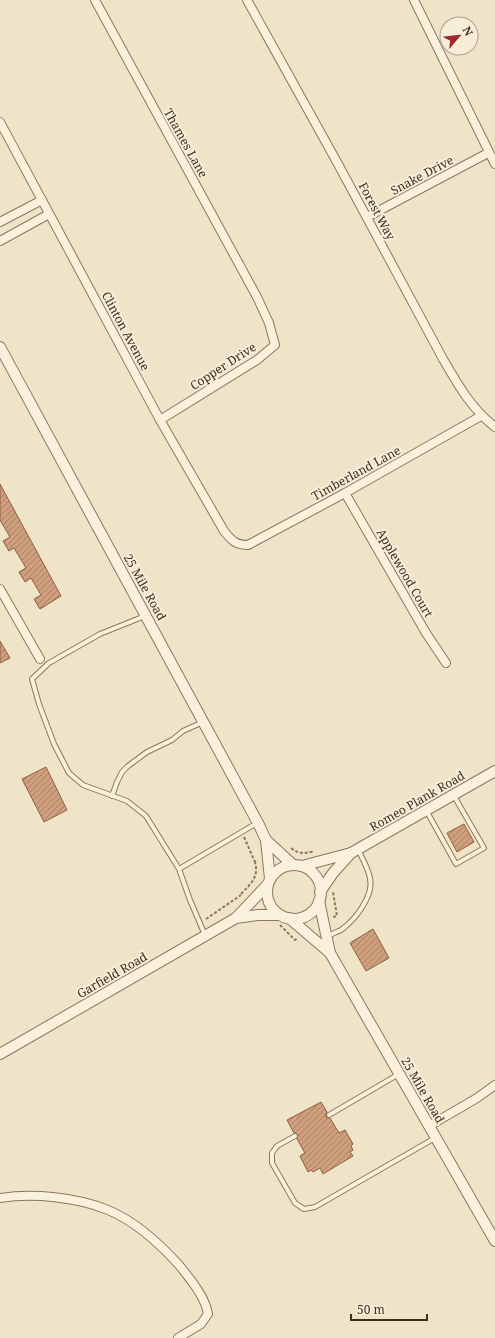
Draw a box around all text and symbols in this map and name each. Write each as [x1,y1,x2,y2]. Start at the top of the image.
north arrow [439,16,479,56]
text: N [460,24,477,39]
street label: Thames Lane [160,105,212,181]
street label: Snake Drive [388,151,456,199]
street label: Forest Way [355,179,399,243]
street label: Clinton Avenue [98,288,154,374]
street label: Copper Drive [187,338,259,394]
street label: Timberland Lane [309,442,403,504]
street label: Applewood Court [373,526,437,620]
street label: 25 Mile Road [120,551,171,624]
street label: Romeo Plank Road [366,767,468,835]
street label: Garfield Road [74,948,151,1002]
street label: 25 Mile Road [397,1054,449,1127]
scale bar [351,1296,427,1322]
text: 50 m [357,1301,385,1318]

